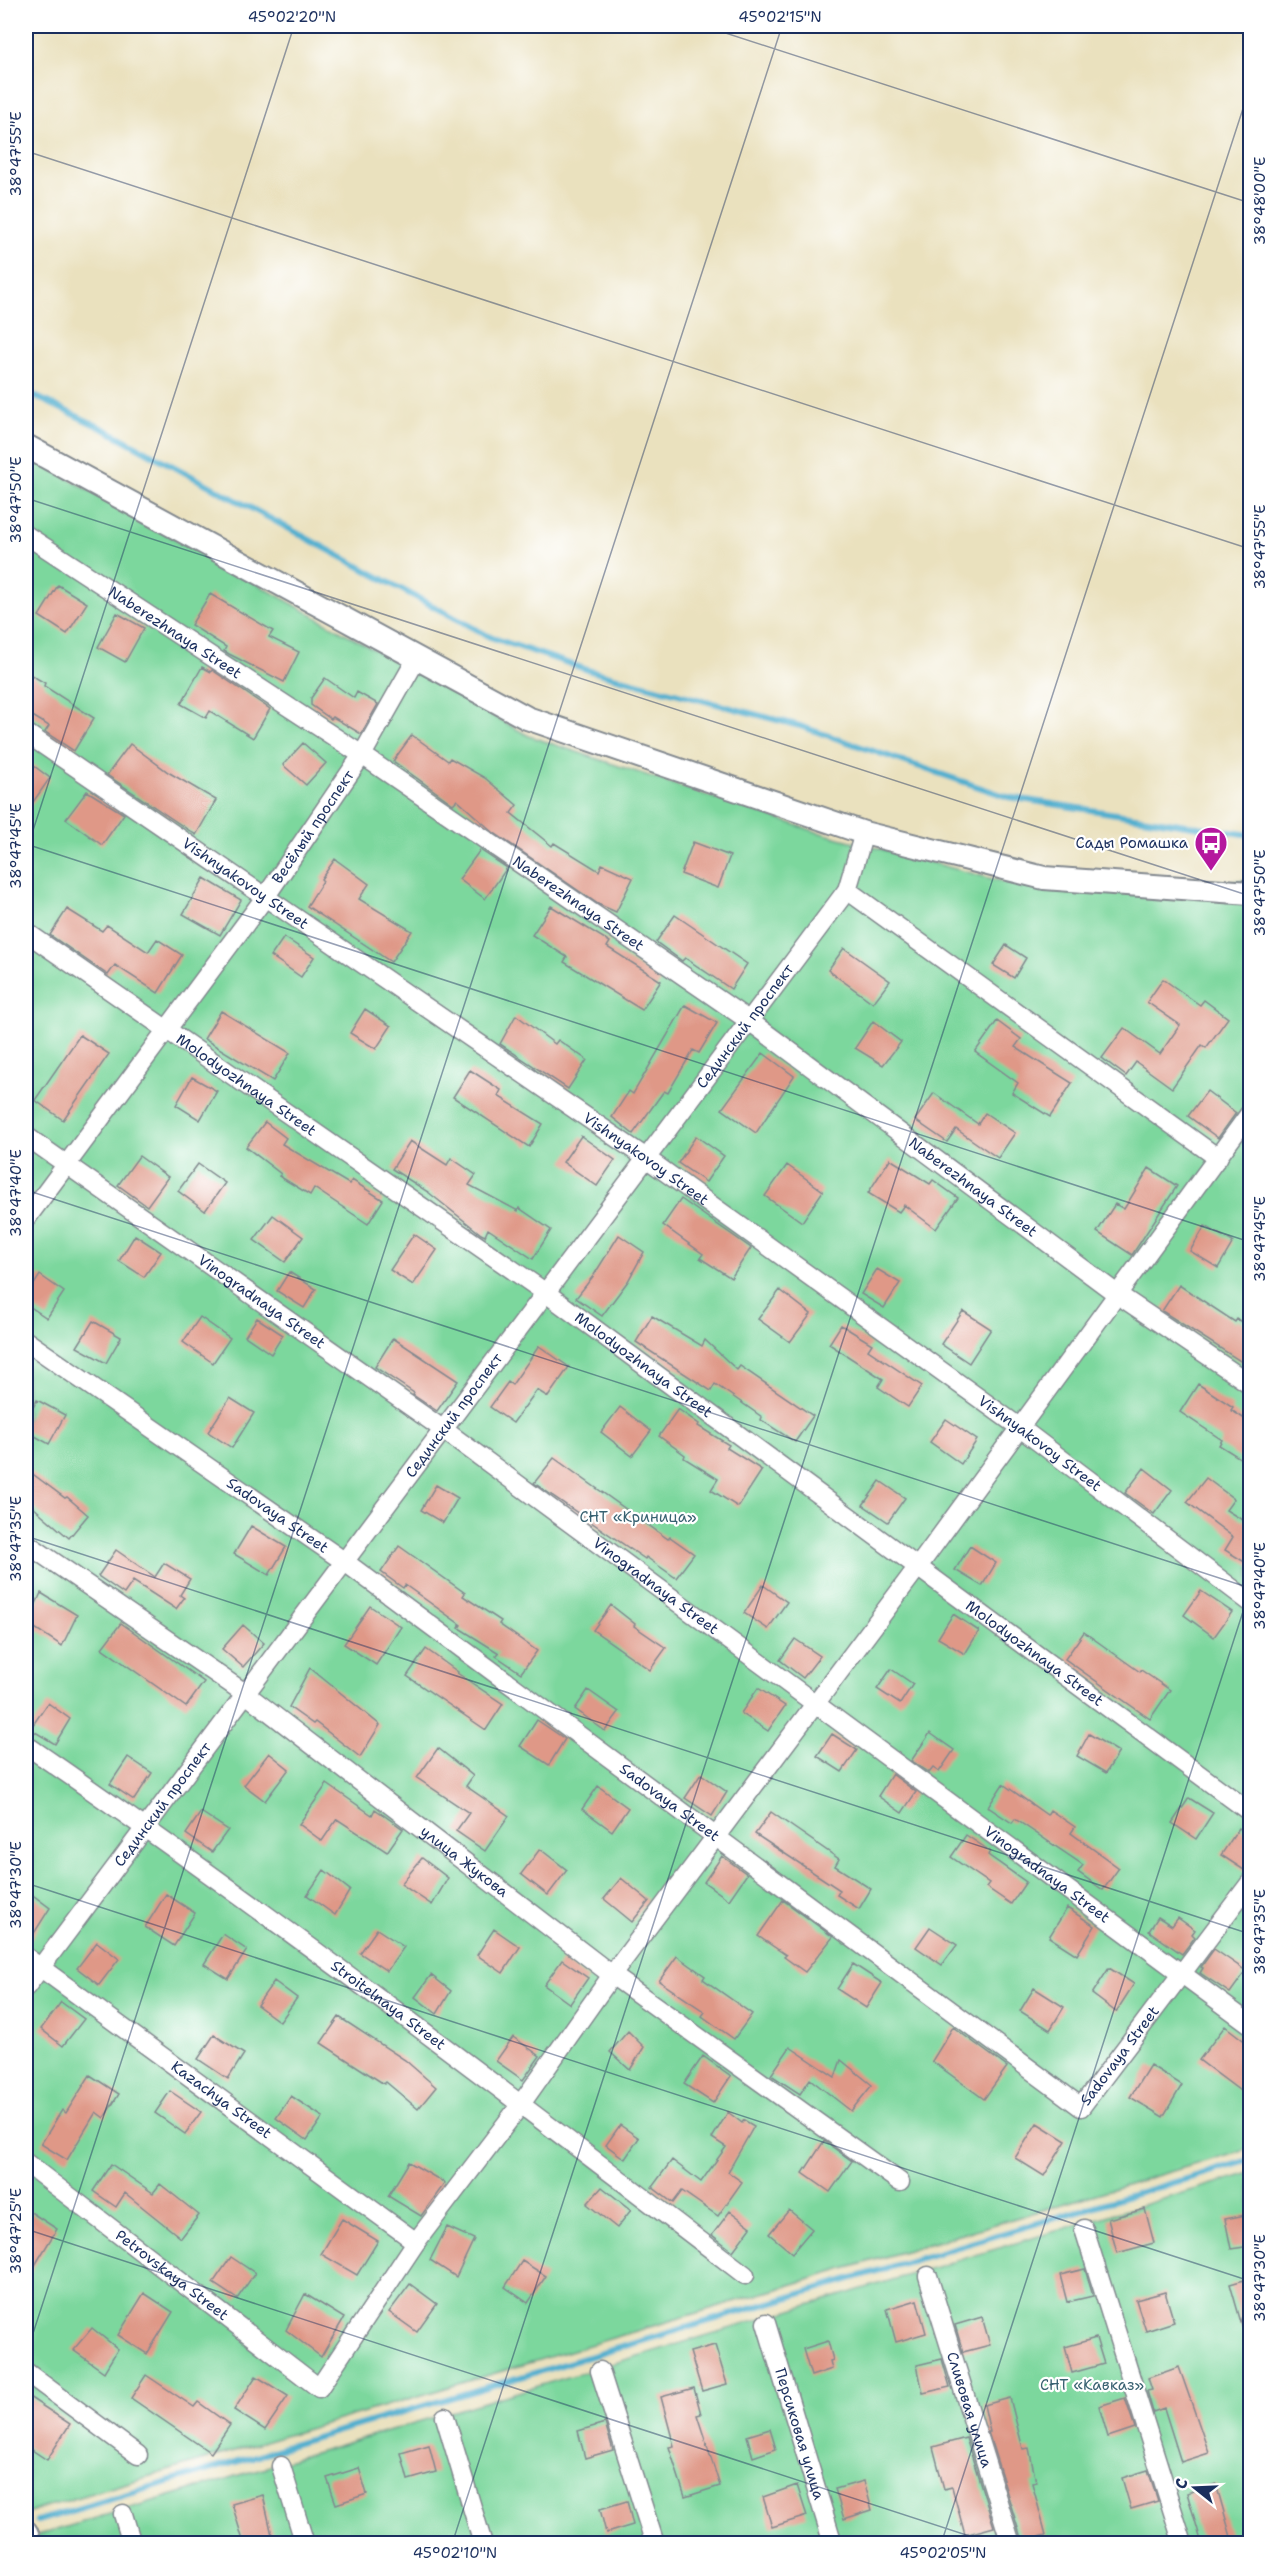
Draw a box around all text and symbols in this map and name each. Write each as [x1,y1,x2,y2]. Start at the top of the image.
text: 45°02'20"N [248,7,336,27]
text: 45°02'15"N [738,7,822,27]
text: 38°47'55"E [6,111,26,197]
text: 38°48'00"E [1250,157,1270,245]
text: 38°47'50"E [6,456,26,544]
text: 38°47'55"E [1250,504,1270,590]
street label: Naberezhnaya Street [104,582,245,683]
street label: Весёлый проспект [267,766,359,888]
text: 38°47'45"E [6,803,26,889]
bus stop icon: Сады Ромашка [1193,825,1229,872]
street label: Vishnyakovoy Street [178,833,313,934]
place label: Сады Ромашка [1076,833,1189,853]
text: 38°47'50"E [1250,849,1270,937]
street label: Naberezhnaya Street [509,851,648,956]
street label: Сединский проспект [692,960,798,1093]
street label: Molodyozhnaya Street [172,1029,320,1141]
street label: Vishnyakovoy Street [579,1108,713,1210]
street label: Naberezhnaya Street [905,1133,1041,1241]
text: 38°47'40"E [6,1149,26,1237]
text: 38°47'45"E [1250,1196,1270,1282]
street label: Vinogradnaya Street [194,1250,329,1353]
street label: Molodyozhnaya Street [570,1307,716,1422]
street label: Сединский проспект [401,1349,507,1482]
street label: Vishnyakovoy Street [974,1391,1106,1496]
street label: Sadovaya Street [223,1473,332,1558]
text: 38°47'35"E [6,1496,26,1582]
park label: СНТ «Криница» [579,1507,697,1527]
street label: Vinogradnaya Street [589,1533,723,1639]
text: 38°47'40"E [1250,1542,1270,1630]
street label: Molodyozhnaya Street [962,1596,1108,1711]
street label: Сединский проспект [109,1738,216,1871]
street label: Sadovaya Street [616,1759,724,1846]
street label: улица Жукова [416,1821,513,1902]
street label: Vinogradnaya Street [980,1821,1114,1927]
text: 38°47'30"E [6,1841,26,1929]
text: 38°47'35"E [1250,1889,1270,1975]
street label: Stroitelnaya Street [327,1956,450,2054]
street label: Sadovaya Street [1076,2002,1164,2110]
street label: Kazachya Street [167,2056,276,2143]
text: 38°47'25"E [6,2188,26,2274]
street label: Petrovskaya Street [111,2225,233,2325]
text: 38°47'30"E [1250,2234,1270,2322]
street label: Сливовая улица [942,2349,997,2471]
street label: Персиковая улица [770,2366,829,2503]
park label: СНТ «Кавказ» [1040,2375,1144,2395]
north arrow [1165,2458,1225,2518]
text: С [1170,2475,1193,2491]
text: 45°02'10"N [413,2543,497,2563]
text: 45°02'05"N [899,2543,987,2563]

